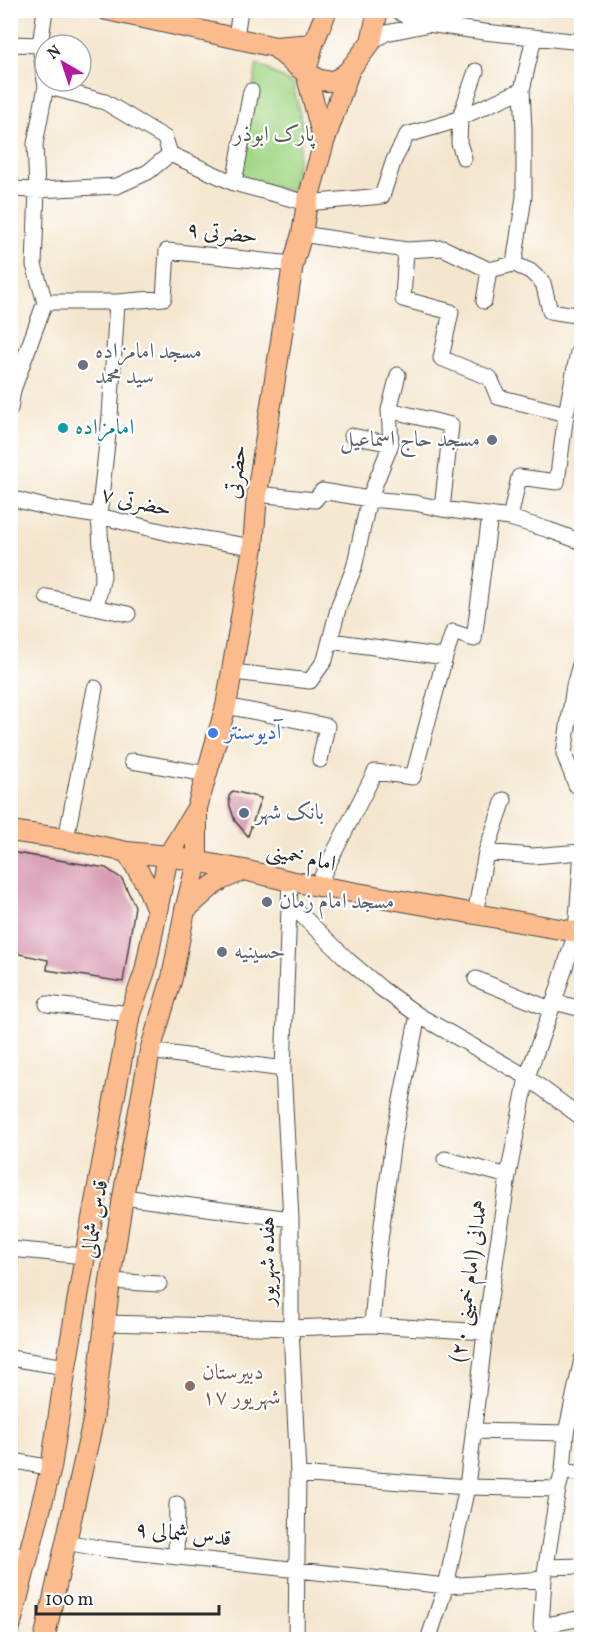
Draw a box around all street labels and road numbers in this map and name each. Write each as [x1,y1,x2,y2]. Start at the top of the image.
street label: حضرتی ۹ [185,215,259,253]
street label: حضرتی [218,443,256,501]
street label: حضرتی ۷ [98,480,174,526]
street label: امام خمینی [263,836,339,882]
street label: قدس شمالی [74,1177,118,1261]
street label: همدانی (امام خمینی ۲۰) [443,1198,499,1364]
street label: هفده شهریور [253,1216,284,1308]
street label: قدس شمالی ۹ [133,1515,233,1555]

